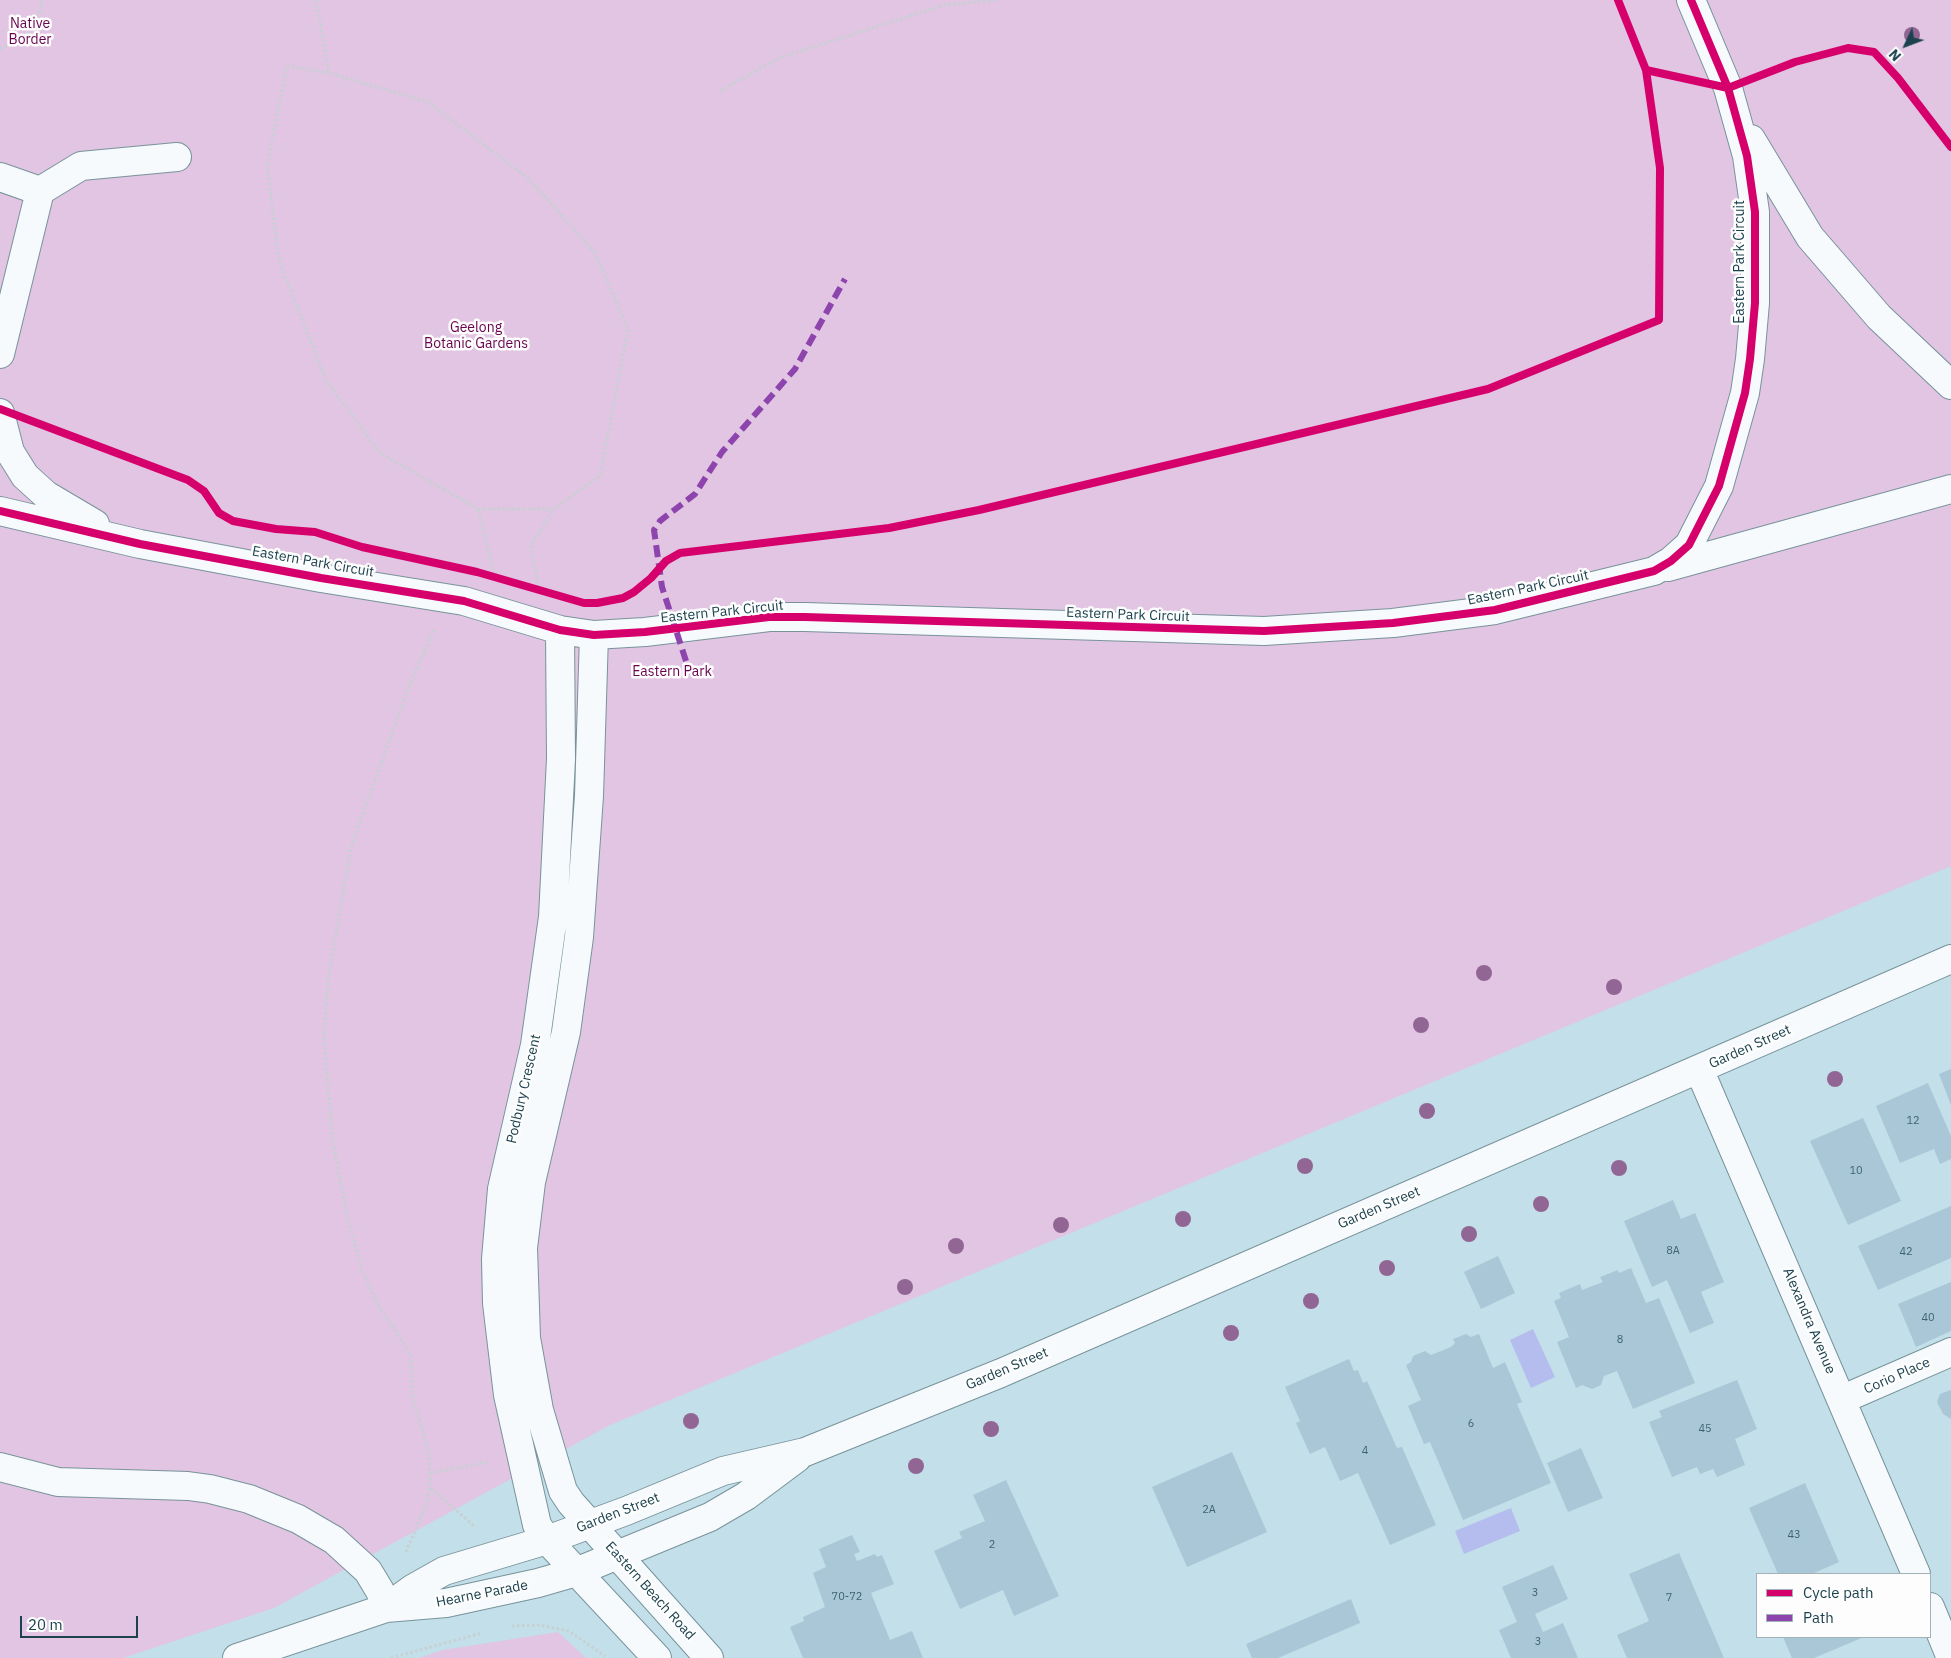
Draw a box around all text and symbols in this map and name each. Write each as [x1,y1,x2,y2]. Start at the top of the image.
park label: Native Border [9,16,51,48]
north arrow [1881,20,1931,70]
text: N [1885,45,1905,65]
street label: Eastern Park Circuit [1732,200,1748,324]
park label: Geelong Botanic Gardens [424,320,528,352]
street label: Eastern Park Circuit [251,543,375,581]
street label: Eastern Park Circuit [1466,567,1590,609]
street label: Eastern Park Circuit [660,597,784,627]
street label: Eastern Park Circuit [1066,604,1190,626]
park label: Eastern Park [632,664,712,680]
street label: Garden Street [1707,1021,1793,1073]
street label: Podbury Crescent [503,1033,545,1145]
house number: 12 [1906,1114,1920,1128]
house number: 10 [1849,1164,1863,1178]
street label: Garden Street [1335,1183,1423,1233]
house number: 8A [1666,1244,1680,1258]
house number: 42 [1899,1245,1913,1259]
street label: Alexandra Avenue [1779,1265,1839,1377]
house number: 40 [1921,1311,1935,1325]
house number: 8 [1617,1333,1623,1347]
street label: Garden Street [963,1344,1051,1394]
street label: Corio Place [1861,1354,1933,1398]
house number: 6 [1468,1417,1474,1431]
house number: 45 [1698,1422,1712,1436]
house number: 4 [1362,1444,1368,1458]
street label: Garden Street [574,1489,662,1537]
house number: 2A [1202,1503,1216,1517]
house number: 43 [1787,1528,1801,1542]
house number: 2 [989,1538,995,1552]
street label: Eastern Beach Road [602,1539,698,1643]
legend [1756,1573,1931,1638]
street label: Hearne Parade [435,1577,529,1611]
text: Cycle path [1803,1583,1874,1602]
house number: 3 [1532,1586,1538,1600]
house number: 70-72 [832,1590,862,1604]
house number: 7 [1666,1591,1672,1605]
scale bar [22,1606,140,1638]
text: Path [1803,1608,1834,1627]
text: 20 m [28,1615,63,1634]
house number: 3 [1535,1635,1541,1649]

